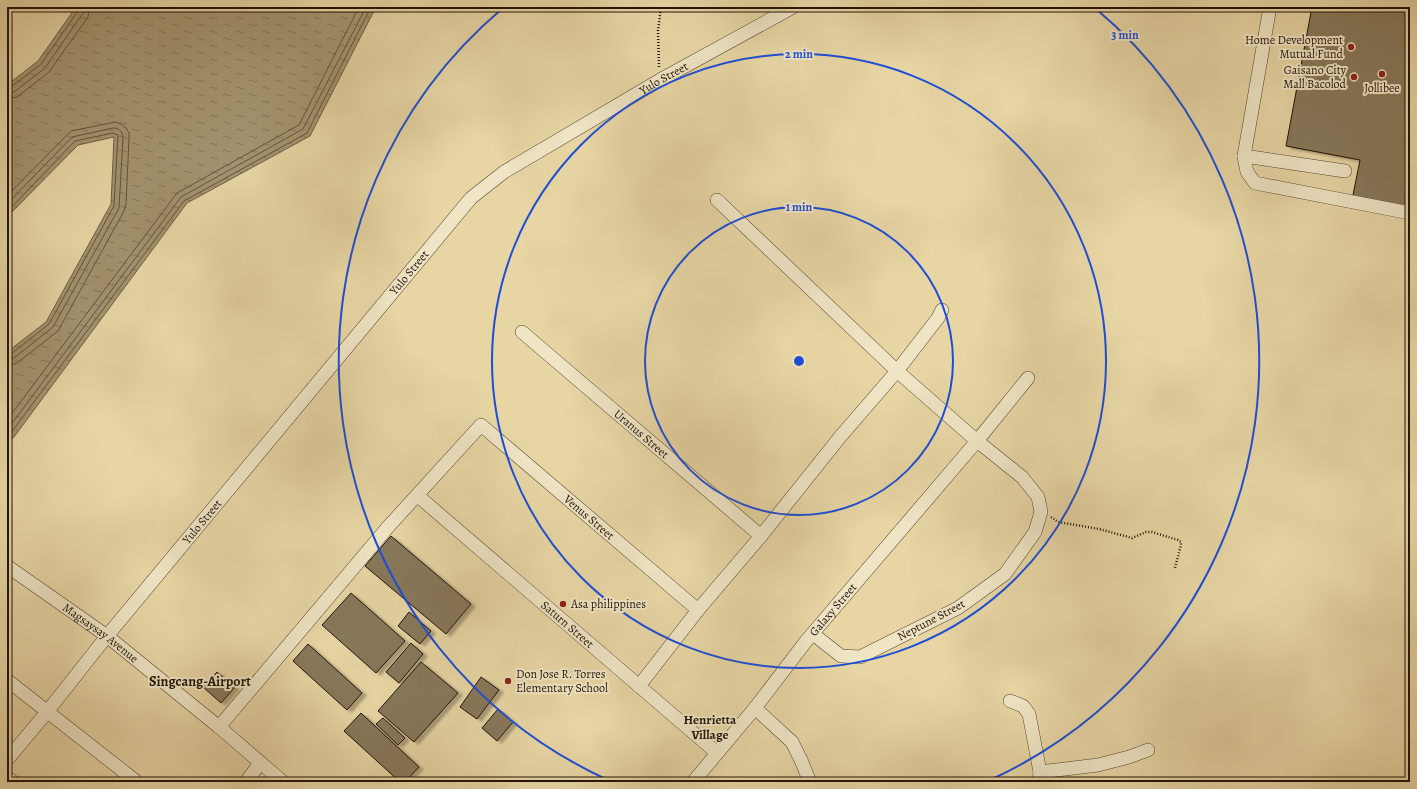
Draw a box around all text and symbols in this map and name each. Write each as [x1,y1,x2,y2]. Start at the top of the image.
text: 3 min [1111,27,1139,43]
place label: Home Development Mutual Fund [1245,32,1344,62]
marker: Home Development Mutual Fund [1346,42,1356,52]
text: 2 min [785,46,813,62]
street label: Yulo Street [636,58,691,99]
place label: Gaisano City Mall Bacolod [1283,62,1347,92]
marker: Jollibee [1377,69,1387,79]
marker: Gaisano City Mall Bacolod [1349,72,1359,82]
place label: Jollibee [1364,80,1400,96]
text: 1 min [786,199,813,215]
street label: Yulo Street [385,247,432,299]
centre of rings [792,354,806,368]
street label: Uranus Street [610,406,672,462]
street label: Venus Street [560,490,618,543]
street label: Yulo Street [178,496,225,548]
street label: Galaxy Street [806,580,860,640]
street label: Neptune Street [894,595,968,645]
place label: Asa philippines [570,596,646,612]
street label: Saturn Street [537,597,597,652]
street label: Magsaysay Avenue [59,599,142,666]
marker: Asa philippines [558,599,568,609]
place label: Don Jose R. Torres Elementary School [516,666,608,696]
district label: Singcang-Airport [149,672,251,691]
marker: Don Jose R. Torres Elementary School [503,676,513,686]
district label: Henrietta Village [684,711,737,743]

